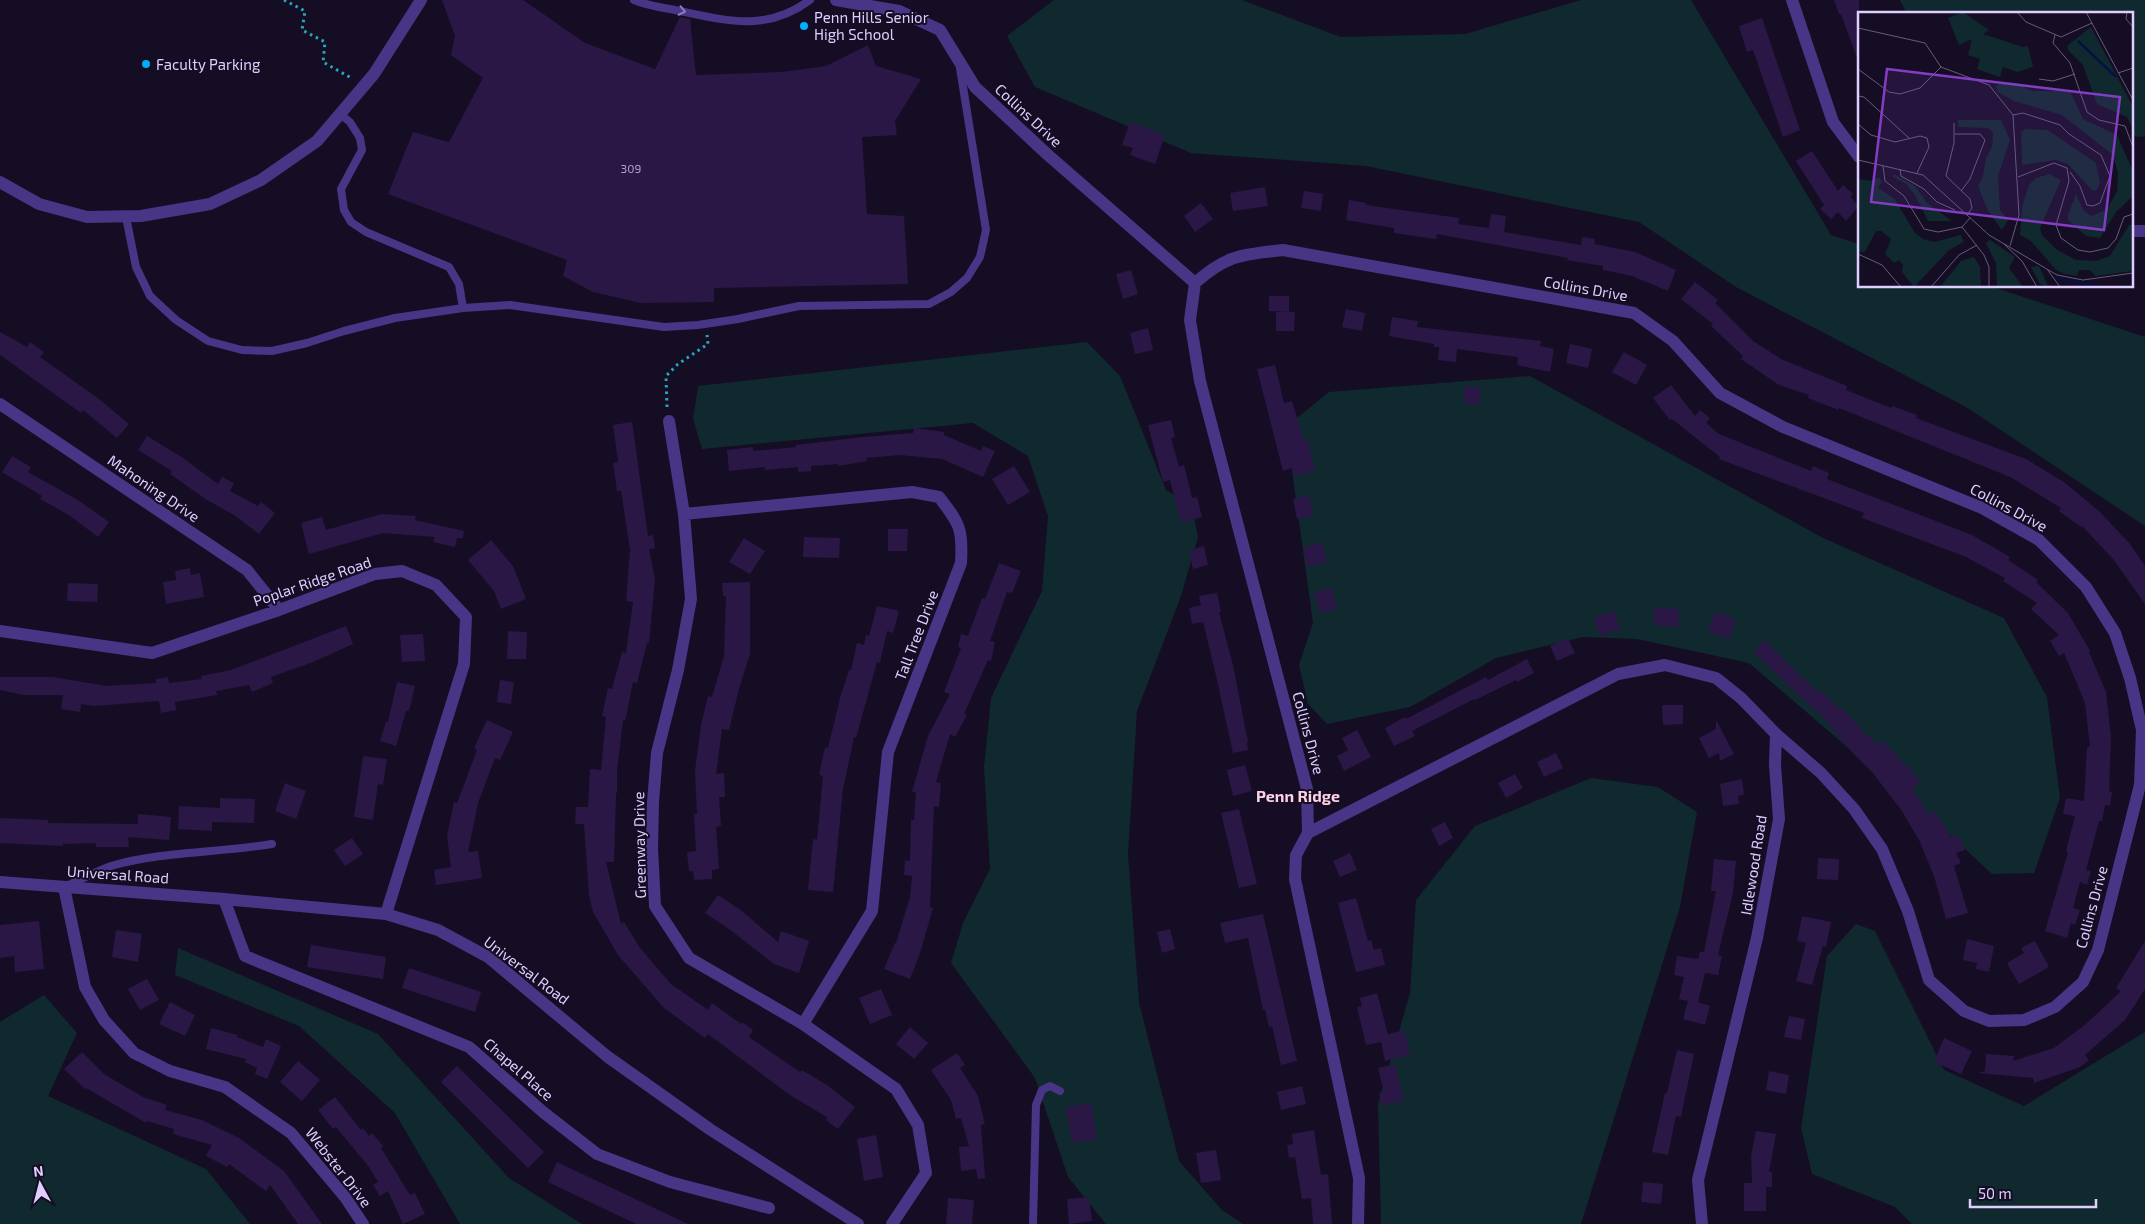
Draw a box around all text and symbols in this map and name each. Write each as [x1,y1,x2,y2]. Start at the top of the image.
one-way arrow [677,5,686,16]
place label: Penn Hills Senior High School [814,8,929,43]
inset map [1858,12,2132,288]
marker: Penn Hills Senior High School [798,20,810,32]
place label: Faculty Parking [156,55,261,73]
marker: Faculty Parking [140,58,152,70]
street label: Collins Drive [992,79,1066,151]
house number: 309 [621,161,642,175]
street label: Collins Drive [1543,272,1629,304]
street label: Mahoning Drive [105,451,203,525]
street label: Collins Drive [1967,479,2051,535]
street label: Poplar Ridge Road [251,552,373,610]
street label: Tall Tree Drive [891,587,941,683]
street label: Collins Drive [1289,690,1329,776]
district label: Penn Ridge [1256,786,1340,805]
street label: Greenway Drive [629,791,649,899]
street label: Idlewood Road [1736,814,1770,916]
street label: Universal Road [66,861,170,887]
street label: Collins Drive [2071,864,2111,950]
street label: Universal Road [481,932,573,1008]
street label: Chapel Place [480,1034,558,1104]
street label: Webster Drive [302,1123,376,1211]
north arrow [15,1159,65,1209]
text: N [32,1162,44,1180]
scale bar [1970,1176,2096,1208]
text: 50 m [1978,1184,2012,1202]

